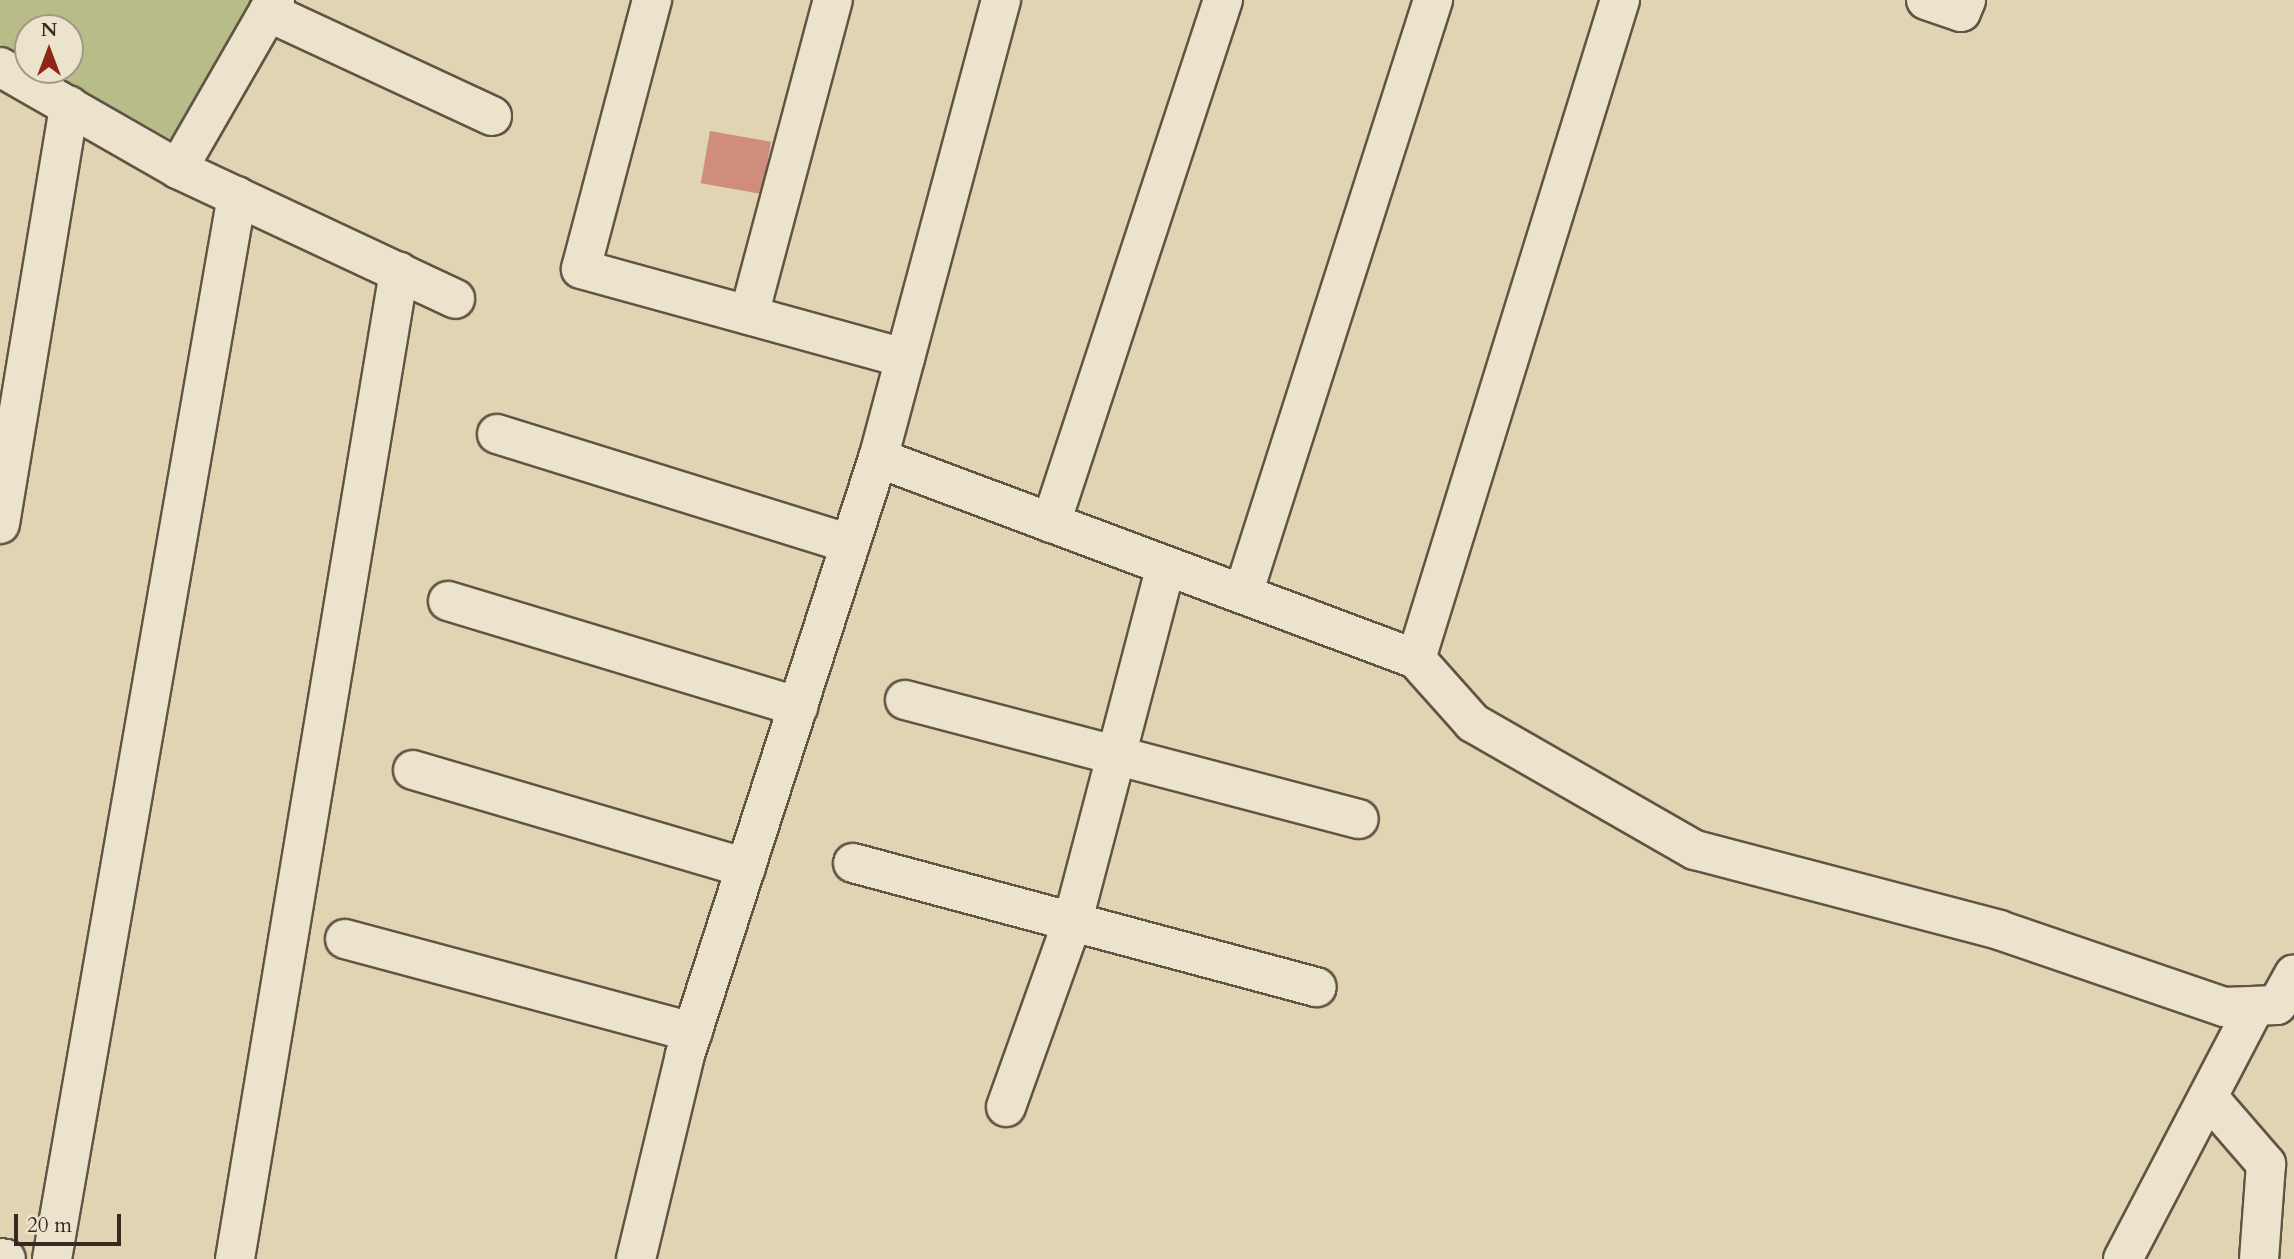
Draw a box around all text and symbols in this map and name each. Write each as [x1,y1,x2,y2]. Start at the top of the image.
north arrow [14,14,84,84]
text: N [41,17,57,43]
scale bar [18,1200,124,1244]
text: 20 m [27,1211,72,1240]

